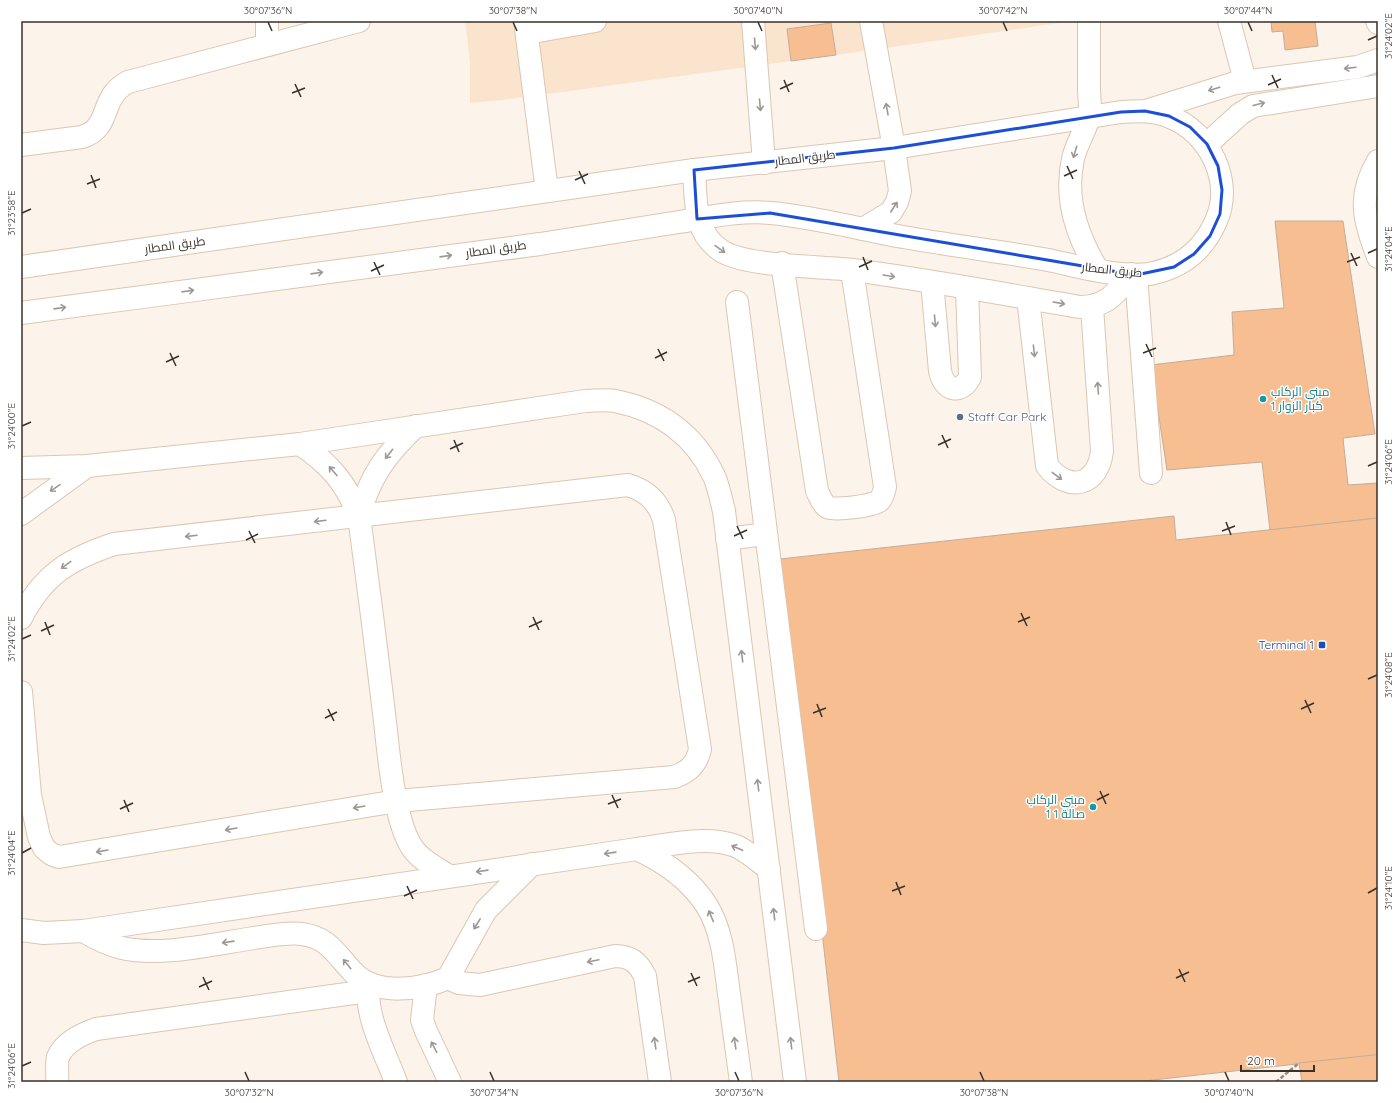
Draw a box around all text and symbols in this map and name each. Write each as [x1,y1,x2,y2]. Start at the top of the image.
text: 30°07'36"N [244,4,292,17]
text: 30°07'38"N [489,4,537,17]
text: 30°07'40"N [733,4,783,17]
text: 30°07'42"N [979,4,1027,17]
text: 30°07'44"N [1224,4,1272,17]
text: 31°24'02"E [1382,13,1395,59]
one-way arrow [751,37,758,50]
one-way arrow [1344,64,1357,71]
one-way arrow [1208,86,1220,94]
one-way arrow [756,98,763,111]
one-way arrow [1253,100,1266,108]
one-way arrow [883,103,891,116]
street label: طريق المطار [773,146,836,169]
one-way arrow [1071,146,1078,159]
text: 31°23'58"E [5,190,18,236]
one-way arrow [890,201,898,213]
text: 31°24'04"E [1382,226,1395,272]
street label: طريق المطار [143,233,206,256]
street label: طريق المطار [464,237,527,260]
one-way arrow [715,245,726,254]
one-way arrow [439,252,452,260]
street label: طريق المطار [1080,259,1143,280]
one-way arrow [310,269,323,277]
one-way arrow [882,272,895,280]
one-way arrow [182,287,195,295]
one-way arrow [1052,299,1065,307]
one-way arrow [53,304,66,312]
one-way arrow [932,314,939,327]
one-way arrow [1030,344,1037,357]
one-way arrow [1094,382,1101,395]
place label: مبنى الركاب 1 كبار الزوار [1271,384,1330,413]
marker: مبنى الركاب 1 كبار الزوار [1258,394,1268,404]
text: 31°24'00"E [5,403,18,449]
place label: Staff Car Park [968,409,1046,424]
marker: Staff Car Park [955,412,965,422]
text: 31°24'06"E [1382,439,1395,485]
one-way arrow [385,448,394,459]
one-way arrow [328,466,338,476]
one-way arrow [1052,471,1063,480]
one-way arrow [50,484,61,492]
one-way arrow [314,517,327,525]
one-way arrow [185,532,198,539]
one-way arrow [61,561,72,569]
text: 31°24'02"E [5,616,18,662]
place label: Terminal 1 [1259,637,1314,652]
marker: Terminal 1 [1317,640,1327,650]
one-way arrow [738,650,746,663]
text: 31°24'08"E [1382,652,1395,698]
one-way arrow [754,779,762,792]
place label: مبنى الركاب 1 صالة 1 [1027,792,1085,821]
marker: مبنى الركاب 1 صالة 1 [1088,802,1098,812]
one-way arrow [353,804,366,812]
one-way arrow [224,826,237,834]
text: 31°24'04"E [5,830,18,876]
one-way arrow [731,843,743,851]
one-way arrow [96,847,109,855]
one-way arrow [604,849,617,857]
text: 31°24'10"E [1382,866,1395,910]
one-way arrow [475,867,488,875]
one-way arrow [771,908,778,921]
one-way arrow [707,911,714,923]
one-way arrow [473,918,481,930]
one-way arrow [222,938,235,946]
one-way arrow [587,957,600,965]
one-way arrow [343,959,351,970]
one-way arrow [651,1037,659,1050]
one-way arrow [731,1037,739,1050]
one-way arrow [787,1037,794,1050]
one-way arrow [429,1041,437,1053]
text: 31°24'06"E [5,1043,18,1089]
scale bar [1241,1047,1314,1073]
text: 20 m [1247,1053,1275,1068]
text: 30°07'32"N [225,1086,273,1099]
text: 30°07'34"N [470,1086,518,1099]
text: 30°07'36"N [715,1086,763,1099]
text: 30°07'38"N [960,1086,1008,1099]
text: 30°07'40"N [1204,1086,1254,1099]

